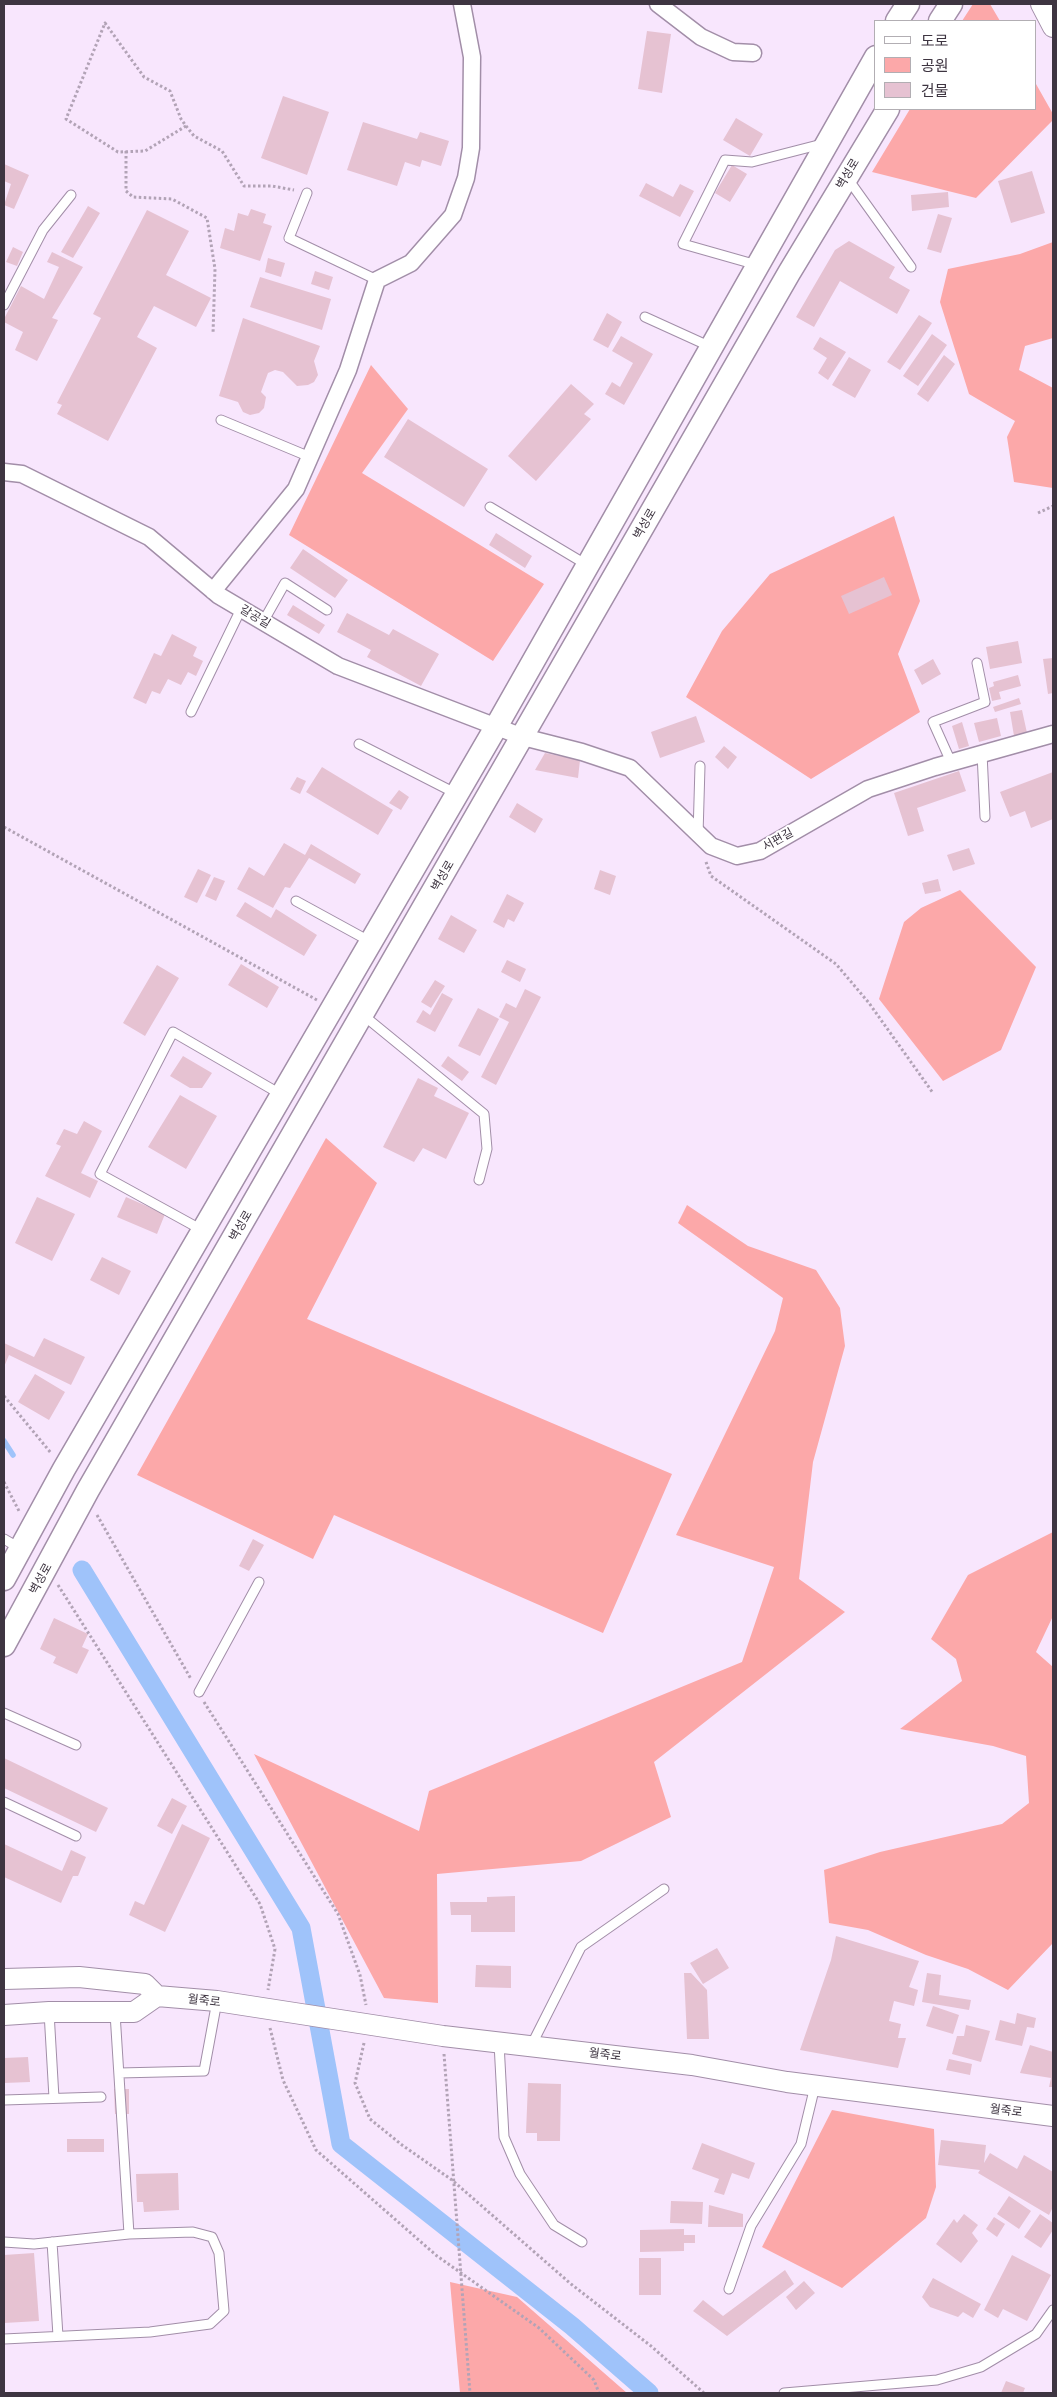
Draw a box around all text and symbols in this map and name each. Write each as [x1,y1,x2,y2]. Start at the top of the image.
legend [874,20,1037,110]
text: 도로 [921,31,949,50]
text: 공원 [921,56,949,75]
text: 건물 [921,81,949,100]
street label: 벽성로 [833,156,863,192]
street label: 벽성로 [630,506,660,542]
street label: 갈공길 [237,602,273,632]
street label: 서편길 [760,826,796,854]
street label: 벽성로 [428,858,458,894]
street label: 벽성로 [226,1208,256,1244]
street label: 벽성로 [27,1561,55,1597]
street label: 월죽로 [187,1992,221,2010]
street label: 월죽로 [588,2046,622,2064]
street label: 월죽로 [989,2102,1023,2120]

